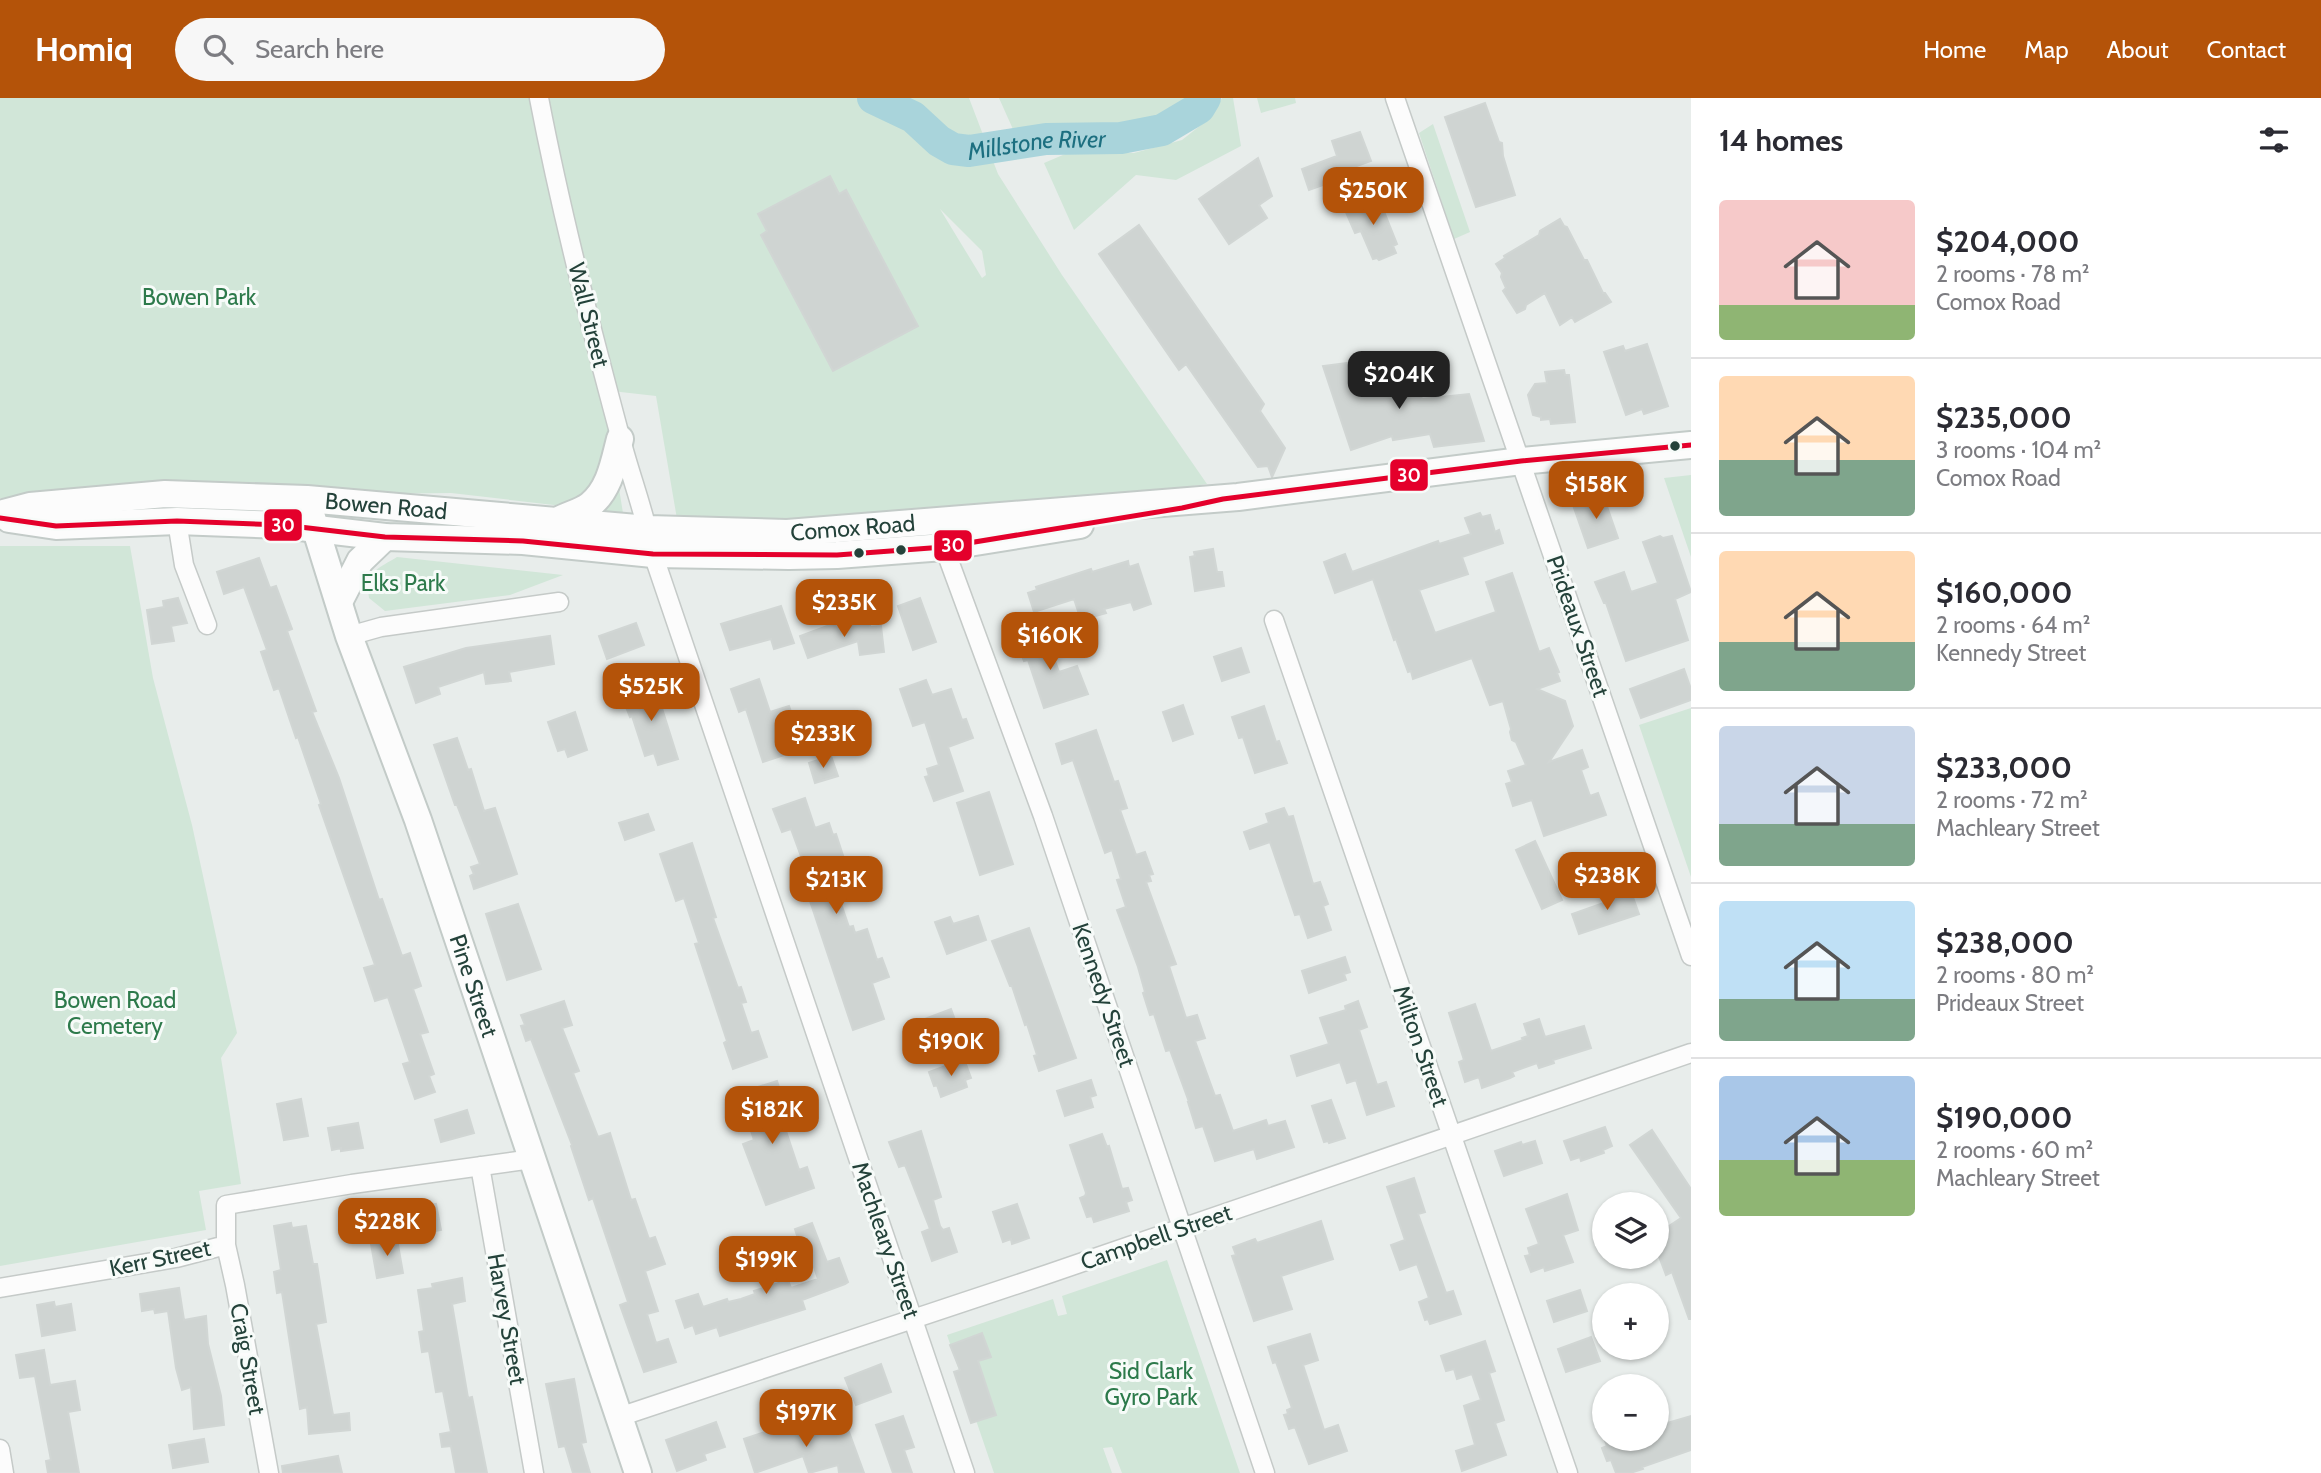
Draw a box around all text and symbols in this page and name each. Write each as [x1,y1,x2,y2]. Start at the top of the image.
search box [175,18,665,81]
text: Homiq [35,29,133,69]
icon: search [199,30,237,68]
text: Search here [255,33,384,65]
text: Home [1923,35,1986,64]
text: Map [2024,35,2069,64]
text: About [2107,35,2169,64]
text: Contact [2207,35,2286,64]
icon: filters [2255,121,2293,159]
text: 14 homes [1719,122,1843,159]
water label: Millstone River [964,124,1107,166]
pin: $250K [1324,167,1422,227]
text: $250K [1339,176,1407,204]
text: $204,000 [1936,223,2079,260]
icon: home [1775,228,1859,312]
street label: Wall Street [562,260,616,371]
text: 2 rooms · 78 m² [1936,260,2090,288]
park label: Bowen Park [142,283,257,311]
text: Comox Road [1936,288,2061,316]
pin: $204K [1350,352,1448,411]
text: $204K [1364,360,1434,388]
text: $235,000 [1936,399,2072,436]
icon: home [1775,404,1859,488]
text: 3 rooms · 104 m² [1936,436,2101,464]
unlabelled marker [1668,439,1682,453]
line badge: 30 [1389,458,1429,492]
pin: $158K [1547,462,1645,521]
text: 30 [1397,464,1421,487]
text: Comox Road [1936,464,2061,492]
text: $158K [1565,470,1627,498]
street label: Bowen Road [324,487,448,525]
line badge: 30 [263,508,303,542]
street label: Comox Road [789,509,916,547]
text: 30 [271,514,295,537]
line badge: 30 [933,529,973,562]
text: 30 [941,534,965,557]
unlabelled marker [894,543,908,557]
unlabelled marker [852,546,866,560]
street label: Prideaux Street [1541,552,1615,701]
park label: Elks Park [361,569,446,597]
text: $160,000 [1936,574,2072,611]
icon: home [1775,579,1859,663]
pin: $235K [795,580,893,639]
text: $235K [812,588,876,616]
text: 2 rooms · 64 m² [1936,611,2090,639]
pin: $160K [1001,612,1099,672]
text: $160K [1017,621,1083,649]
text: Kennedy Street [1936,639,2086,667]
pin: $525K [602,664,700,723]
text: $525K [619,672,683,700]
pin: $233K [774,710,872,770]
text: $233K [791,719,855,747]
text: $233,000 [1936,749,2072,786]
icon: home [1775,754,1859,838]
text: 2 rooms · 72 m² [1936,786,2088,814]
text: Machleary Street [1936,814,2100,842]
pin: $238K [1558,852,1656,912]
pin: $213K [787,856,885,916]
text: $238K [1574,861,1640,889]
text: $213K [806,865,866,893]
street label: Kennedy Street [1066,919,1142,1071]
text: $238,000 [1936,924,2074,961]
icon: home [1775,929,1859,1013]
street label: Pine Street [443,930,504,1041]
text: 2 rooms · 80 m² [1936,961,2094,989]
street label: Milton Street [1387,982,1455,1110]
park label: Bowen Road Cemetery [54,986,176,1040]
text: Prideaux Street [1936,989,2084,1017]
pin: $190K [902,1018,1000,1078]
text: $190K [918,1027,984,1055]
pin: $182K [723,1086,821,1146]
text: $182K [741,1095,803,1123]
text: $190,000 [1936,1099,2072,1136]
icon: home [1775,1104,1859,1188]
text: 2 rooms · 60 m² [1936,1136,2093,1164]
street label: Machleary Street [846,1158,926,1322]
text: Machleary Street [1936,1164,2100,1192]
map controls [1592,1192,1669,1451]
button: layers [1592,1192,1669,1269]
pin: $228K [338,1198,436,1258]
street label: Campbell Street [1077,1198,1235,1276]
text: $228K [354,1207,420,1235]
street label: Kerr Street [107,1234,213,1282]
pin: $199K [717,1236,815,1296]
text: $199K [735,1245,797,1273]
street label: Harvey Street [482,1251,532,1387]
button: + [1592,1283,1669,1360]
street label: Craig Street [224,1301,272,1417]
park label: Sid Clark Gyro Park [1105,1357,1198,1411]
button: − [1592,1374,1669,1451]
pin: $197K [757,1390,855,1449]
text: $197K [776,1398,836,1426]

